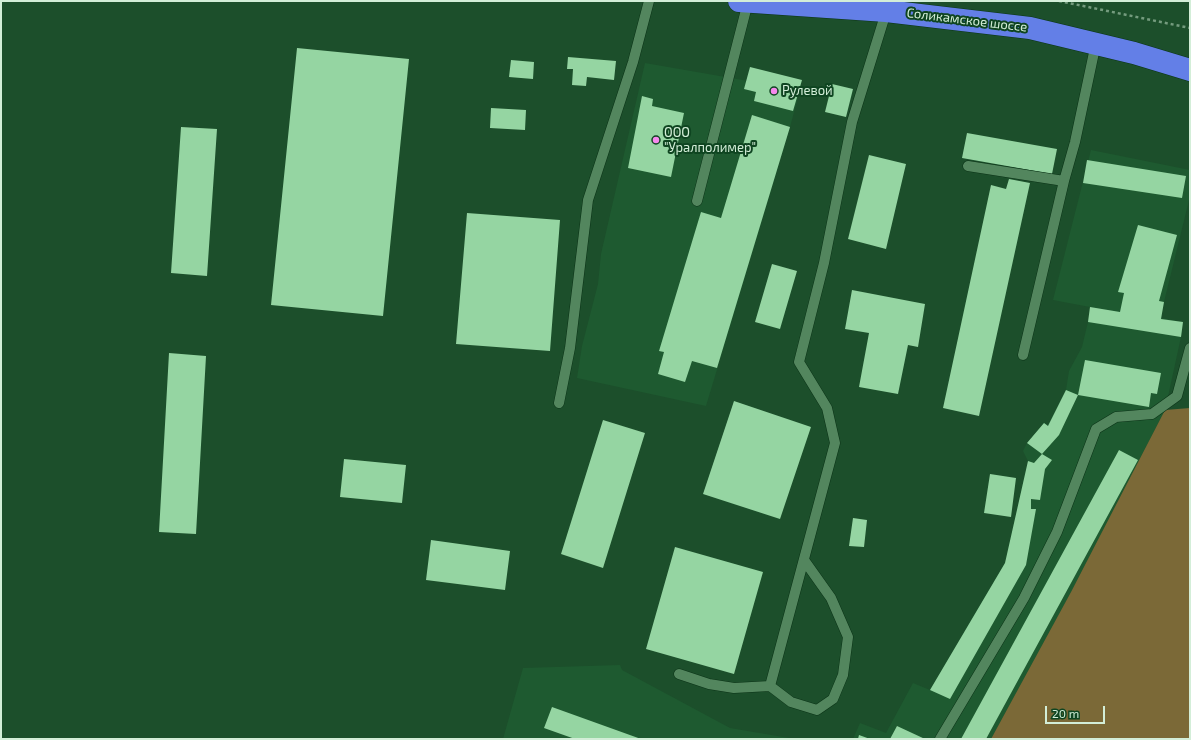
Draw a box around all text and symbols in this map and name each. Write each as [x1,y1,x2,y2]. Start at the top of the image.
street label: Соликамское шоссе [906,5,1028,35]
place label: Рулевой [782,83,833,99]
marker: Рулевой [769,86,779,96]
place label: OOO "Уралполимер" [664,125,756,156]
marker: OOO "Уралполимер" [651,135,661,145]
scale bar [1047,698,1107,724]
text: 20 m [1052,706,1079,720]

